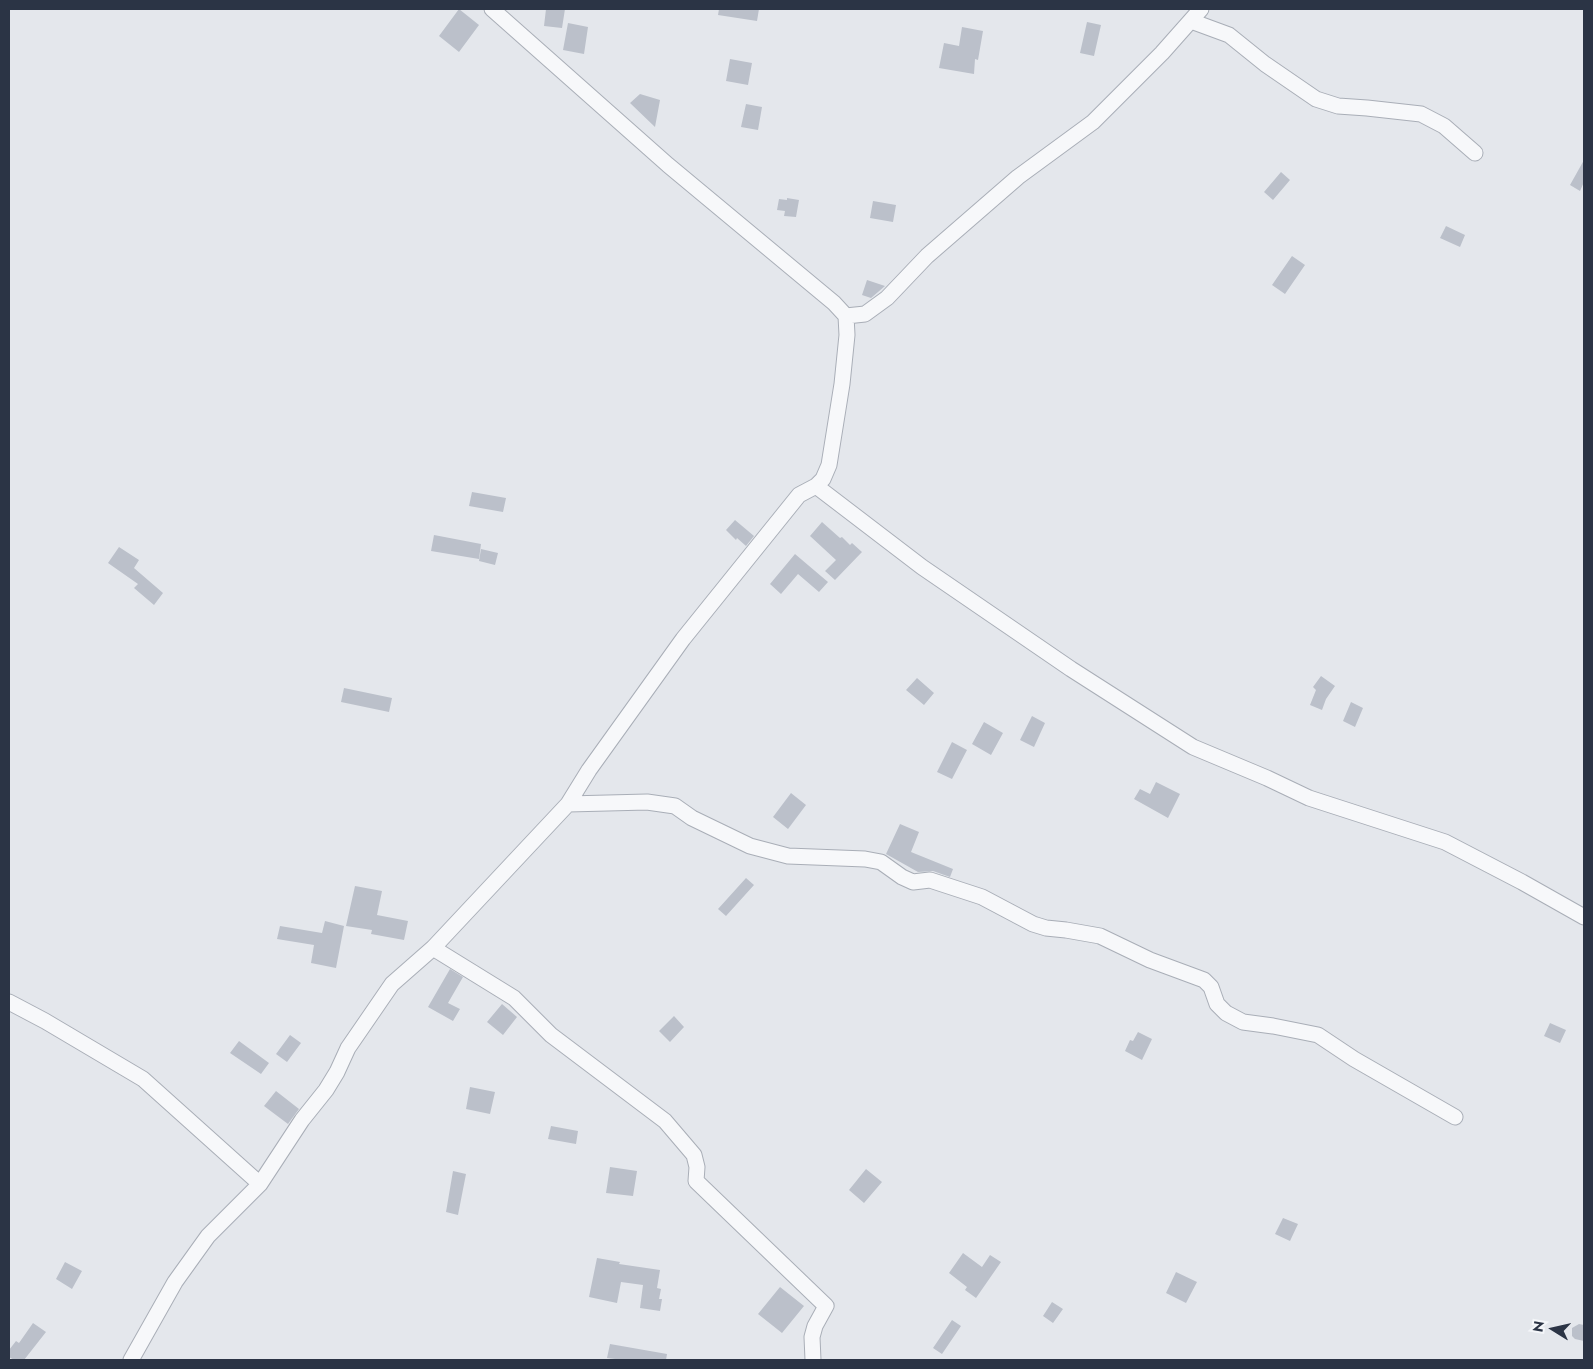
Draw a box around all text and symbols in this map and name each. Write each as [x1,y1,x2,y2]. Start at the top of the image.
north arrow [1528,1304,1578,1354]
text: N [1527,1319,1549,1334]

